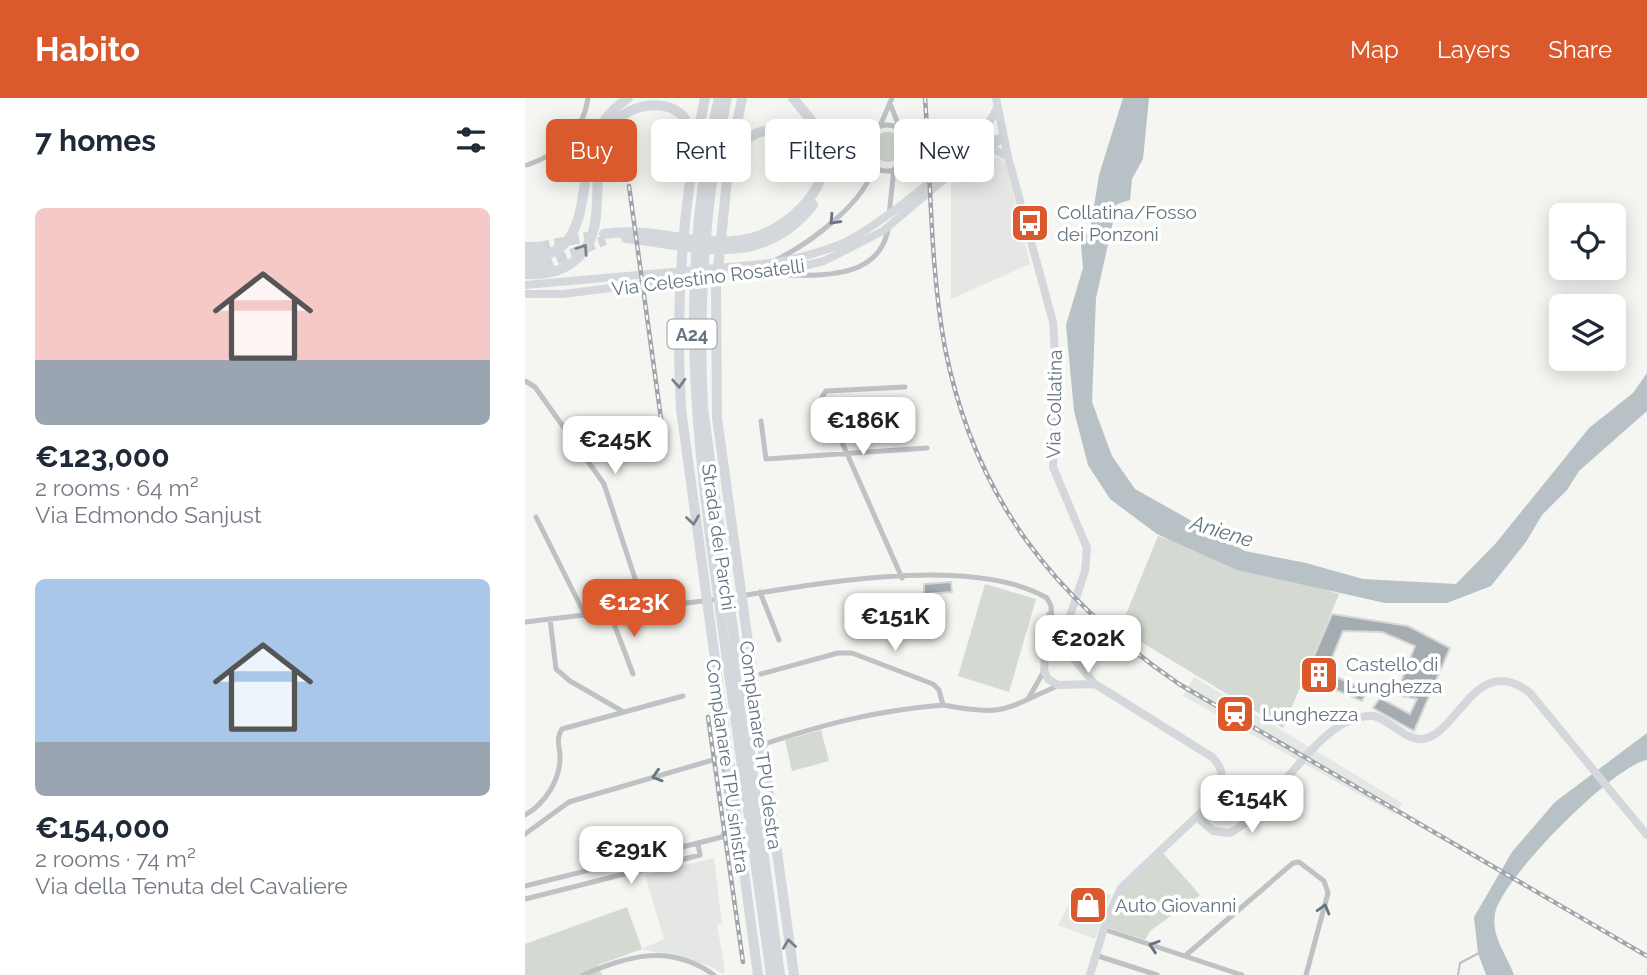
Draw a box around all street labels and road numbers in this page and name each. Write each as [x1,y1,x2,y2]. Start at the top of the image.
street label: Via Celestino Rosatelli [610,254,806,300]
road number: A24 [667,320,717,348]
street label: Via Collatina [1042,349,1066,459]
street label: Strada dei Parchi [698,462,740,612]
street label: Complanare TPU destra [735,639,787,851]
street label: Complanare TPU sinistra [702,658,754,874]

